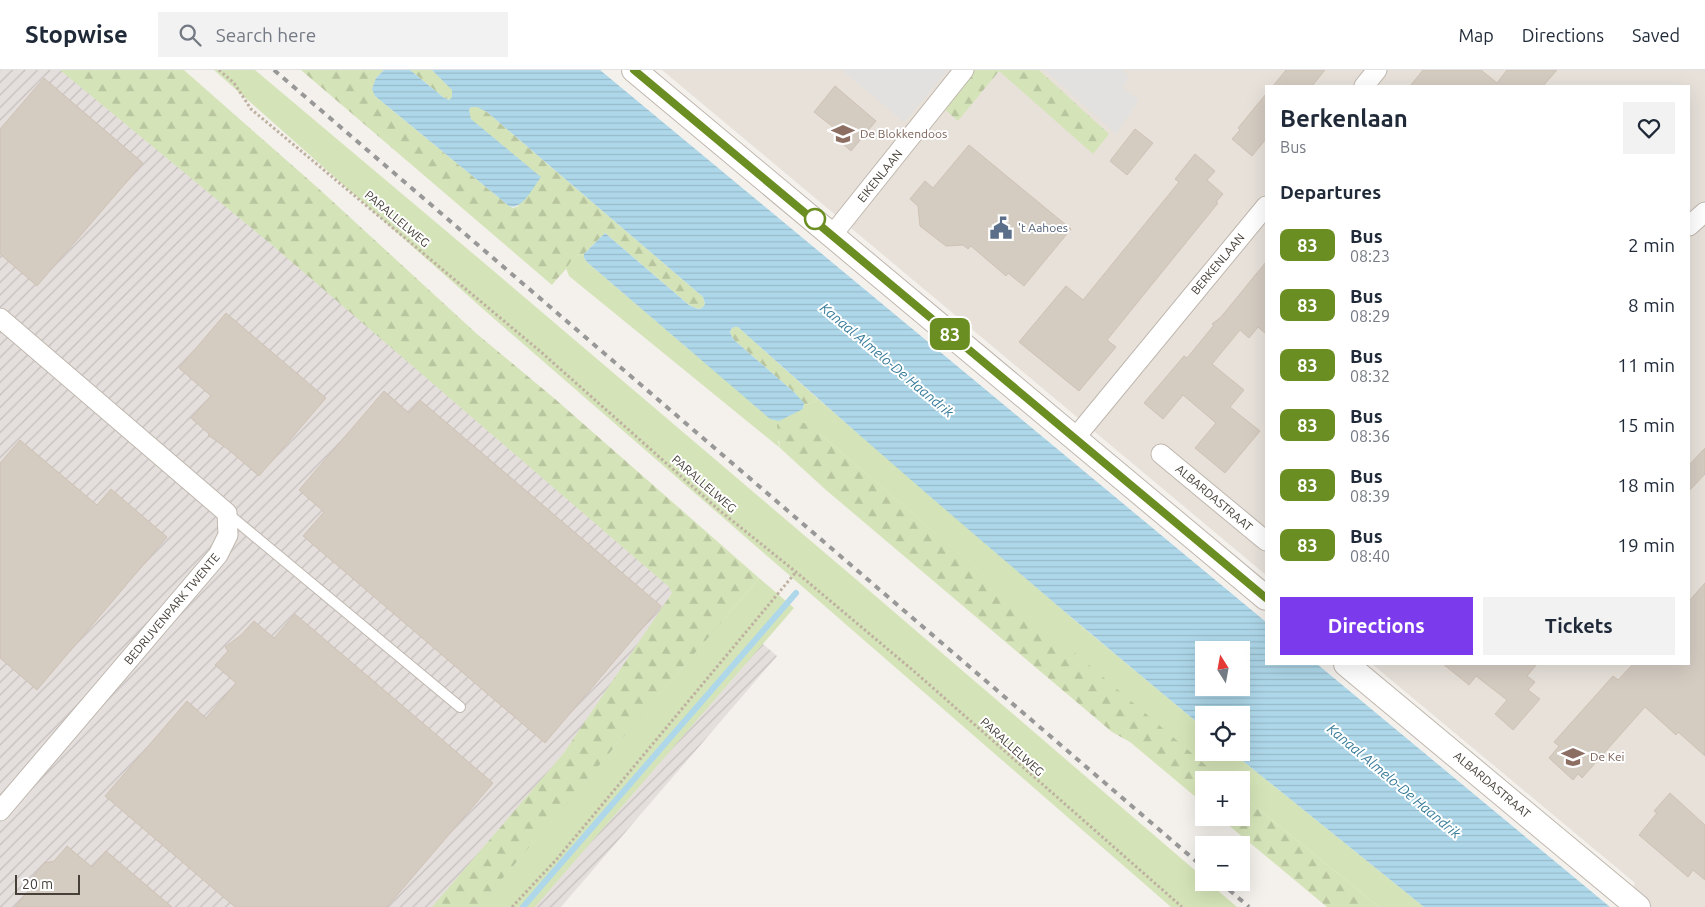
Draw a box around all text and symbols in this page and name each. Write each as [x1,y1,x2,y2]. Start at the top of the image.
search box [158,12,508,57]
text: Stopwise [25,21,128,48]
icon: search [176,21,204,49]
text: Search here [216,24,316,46]
text: Map [1458,25,1494,45]
text: Directions [1522,25,1604,45]
text: Saved [1632,25,1680,45]
button: heart [1623,102,1675,154]
text: Berkenlaan [1280,105,1408,132]
school or university icon: De Blokkendoos [830,121,856,147]
place label: De Blokkendoos [860,127,947,140]
text: Bus [1280,138,1306,156]
street label: EIKENLAAN [855,147,905,204]
text: Departures [1280,181,1381,203]
street label: PARALLELWEG [362,188,432,249]
unlabelled marker [804,208,826,230]
public building icon: 't Aahoes [988,215,1014,241]
place label: 't Aahoes [1018,221,1068,234]
text: Bus [1350,225,1383,247]
street label: BERKENLAAN [1188,231,1247,297]
text: 2 min [1628,234,1675,256]
text: 83 [1297,235,1318,255]
text: 08:23 [1350,247,1390,265]
text: Bus [1350,285,1383,307]
text: 8 min [1628,294,1675,316]
text: 83 [1297,295,1318,315]
water label: Kanaal Almelo-De Haandrik [817,299,958,421]
text: 08:29 [1350,307,1390,325]
line badge: 83 [928,318,972,350]
text: 83 [940,324,960,344]
text: Bus [1350,345,1383,367]
text: 11 min [1617,354,1675,376]
text: 83 [1297,355,1318,375]
text: 08:32 [1350,367,1390,385]
text: Bus [1350,405,1383,427]
text: 15 min [1617,414,1675,436]
text: 83 [1297,415,1318,435]
text: 08:36 [1350,427,1390,445]
street label: PARALLELWEG [670,452,739,515]
street label: ALBARDASTRAAT [1173,462,1255,534]
text: Bus [1350,465,1383,487]
text: 18 min [1617,474,1675,496]
text: 83 [1297,475,1318,495]
text: 08:39 [1350,487,1390,505]
text: Bus [1350,525,1383,547]
text: 19 min [1617,534,1675,556]
text: 83 [1297,535,1318,555]
text: 08:40 [1350,547,1390,565]
street label: BEDRIJVENPARK TWENTE [121,550,222,667]
button: Directions [1280,597,1473,655]
button: Tickets [1483,597,1675,655]
north arrow [1195,641,1250,696]
map controls [1195,641,1250,891]
button: locate [1195,706,1250,761]
street label: PARALLELWEG [978,715,1047,778]
water label: Kanaal Almelo-De Haandrik [1324,720,1465,842]
school or university icon: De Kei [1560,744,1586,770]
street label: ALBARDASTRAAT [1451,749,1533,821]
place label: De Kei [1590,750,1625,763]
button: + [1195,771,1250,826]
button: − [1195,836,1250,891]
scale bar [15,872,80,895]
text: 20 m [22,876,53,892]

